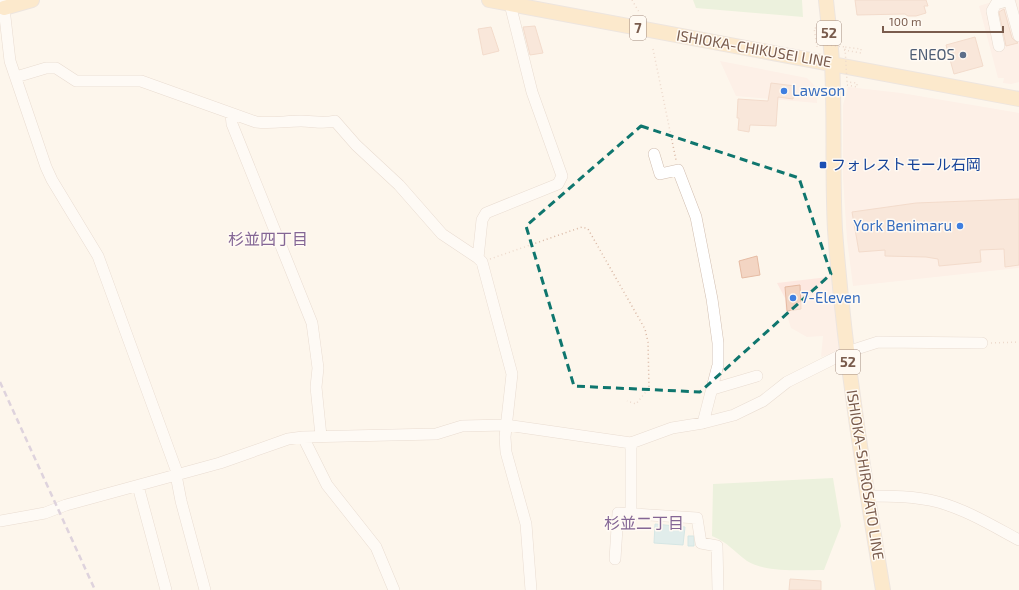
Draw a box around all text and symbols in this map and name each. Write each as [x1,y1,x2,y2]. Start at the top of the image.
scale bar [883,8,1003,34]
text: 100 m [889,14,921,28]
road number: 7 [630,16,646,40]
road number: 52 [817,21,841,45]
street label: ISHIOKA-CHIKUSEI LINE [675,25,833,71]
place label: ENEOS [909,45,955,63]
marker: ENEOS [958,50,968,60]
place label: Lawson [792,81,845,99]
marker: Lawson [779,86,789,96]
place label: フォレストモール石岡 [831,155,981,173]
marker: フォレストモール石岡 [818,160,828,170]
place label: York Benimaru [853,216,952,234]
marker: York Benimaru [955,221,965,231]
district label: 杉並四丁目 [228,229,308,248]
place label: 7-Eleven [801,288,861,306]
marker: 7-Eleven [788,293,798,303]
road number: 52 [836,350,860,374]
street label: ISHIOKA-SHIROSATO LINE [844,388,888,561]
district label: 杉並二丁目 [604,513,684,532]

